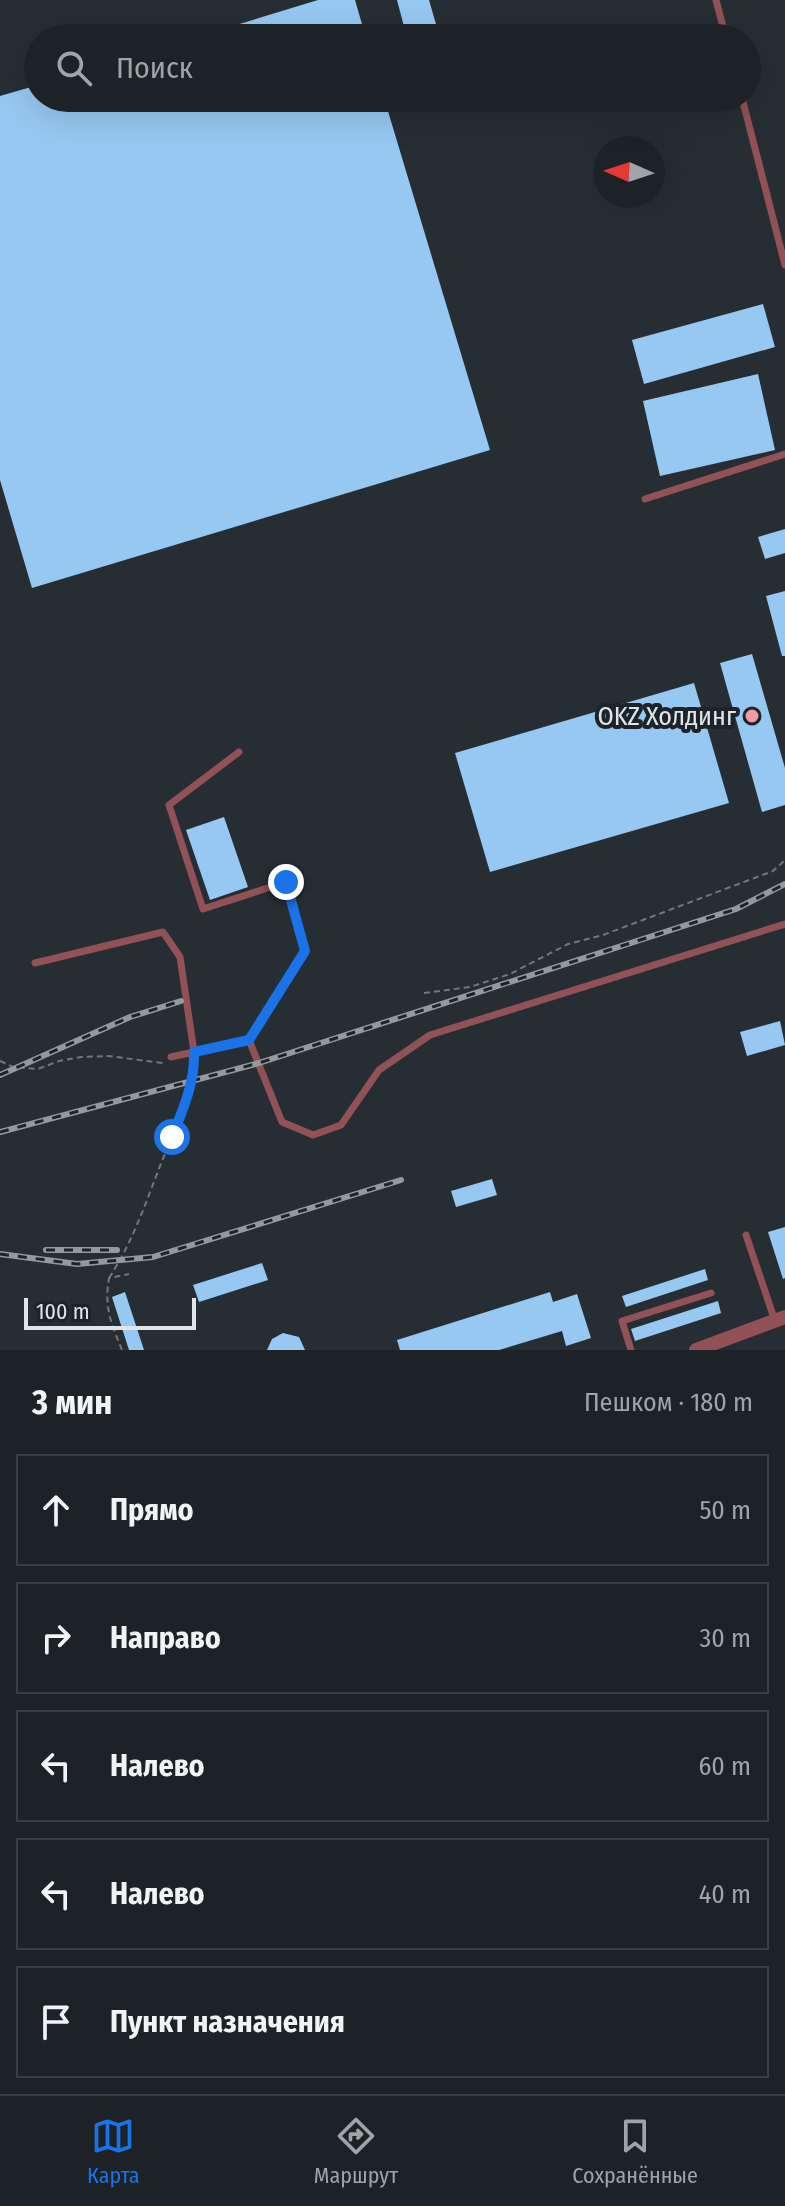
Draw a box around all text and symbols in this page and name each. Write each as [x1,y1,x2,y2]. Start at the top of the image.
search box [24,24,761,112]
icon: search [52,46,96,90]
text: Поиск [116,50,193,86]
north arrow [593,136,665,208]
place label: OKZ Холдинг [597,701,736,732]
marker: OKZ Холдинг [743,707,761,725]
route end [268,864,304,900]
route start [154,1119,190,1155]
scale bar [24,1294,196,1330]
text: 100 m [36,1298,90,1325]
text: 3 мин [32,1382,112,1423]
text: Пешком · 180 m [584,1387,753,1418]
icon: ahead [34,1488,78,1532]
text: Прямо [110,1492,194,1528]
text: 50 m [699,1495,751,1526]
icon: right [34,1616,78,1660]
text: Направо [110,1620,221,1656]
text: 30 m [700,1623,751,1654]
icon: left [34,1744,78,1788]
text: Налево [110,1748,205,1784]
text: 60 m [698,1751,751,1782]
icon: left [34,1872,78,1916]
text: Налево [110,1876,205,1912]
text: 40 m [699,1879,751,1910]
icon: arrive [34,2000,78,2044]
text: Пункт назначения [110,2004,345,2040]
tab: Карта [87,2114,140,2189]
tab: Маршрут [314,2114,398,2189]
tab: Сохранённые [572,2114,698,2189]

